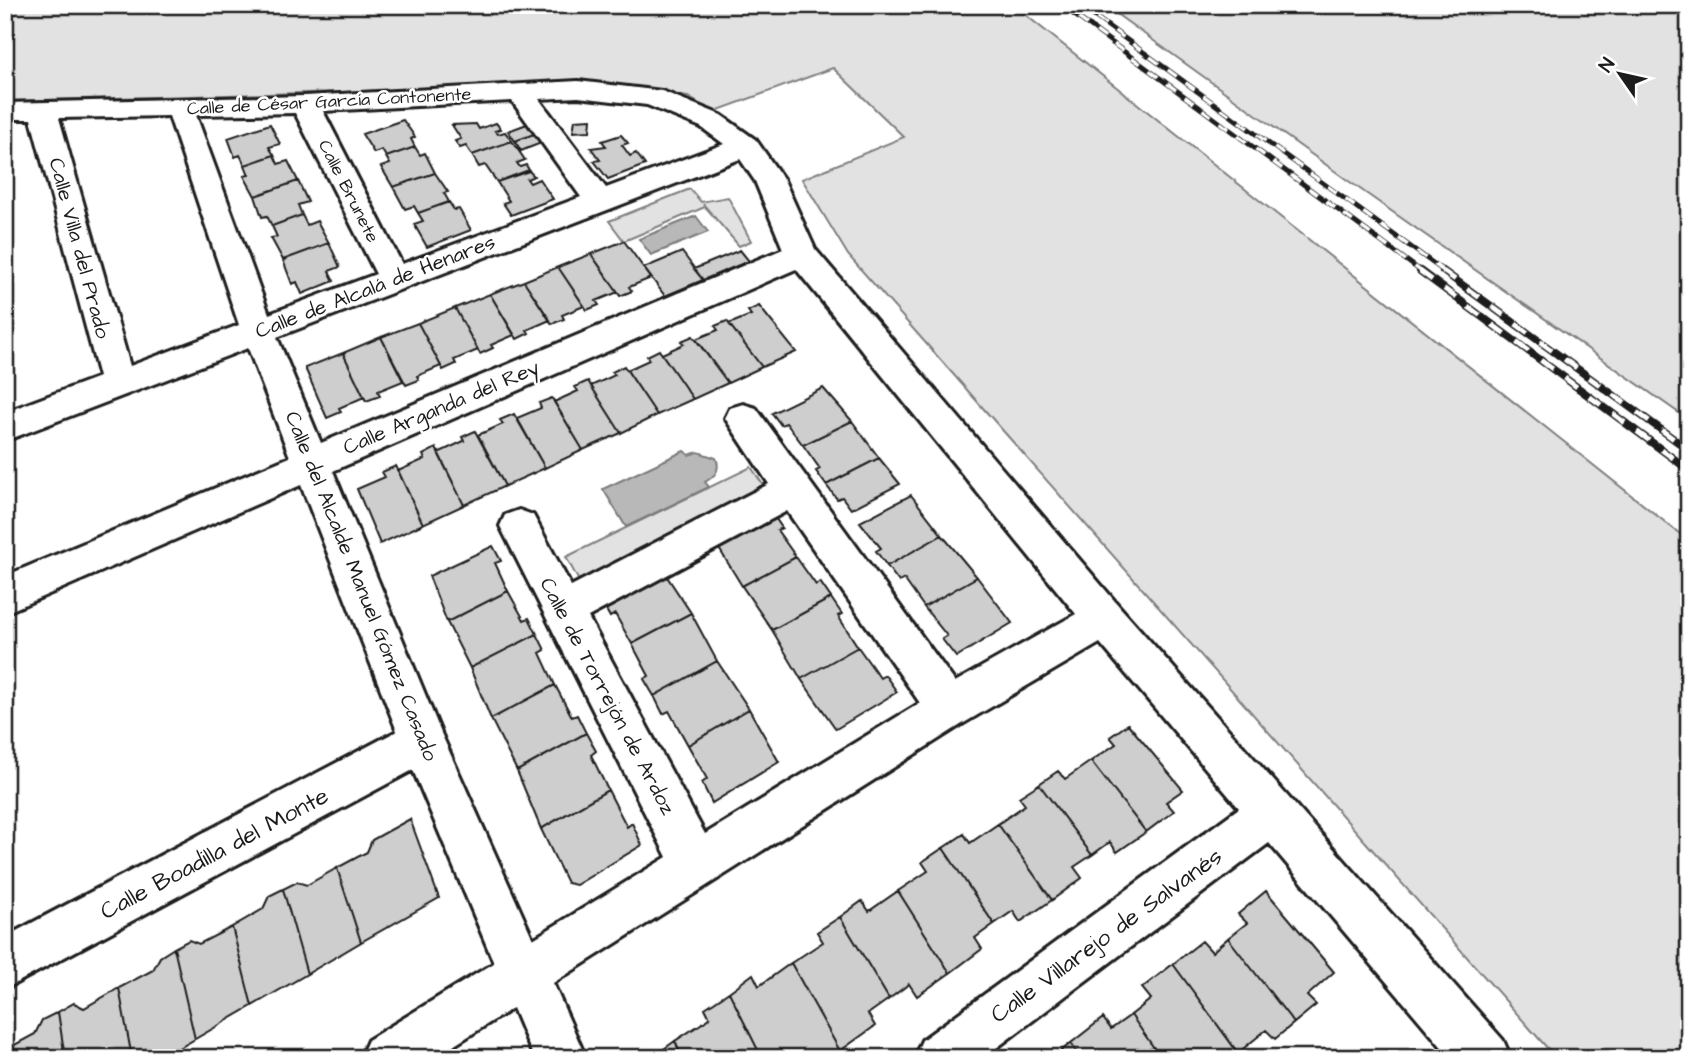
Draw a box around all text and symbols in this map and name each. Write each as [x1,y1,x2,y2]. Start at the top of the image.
north arrow [1586,38,1656,108]
text: N [1593,53,1622,78]
street label: Calle de César García Contonente [186,82,472,121]
street label: Calle Brunete [312,136,385,247]
street label: Calle Villa del Prado [41,155,118,342]
street label: Calle de Alcalá de Henares [251,227,499,346]
street label: Calle Arganda del Rey [339,353,545,464]
street label: Calle del Alcalde Manuel Gómez Casado [278,407,445,766]
street label: Calle de Torrejón de Ardoz [533,572,683,821]
street label: Calle Boadilla del Monte [94,779,335,929]
street label: Calle Villarejo de Salvanés [984,840,1230,1032]

